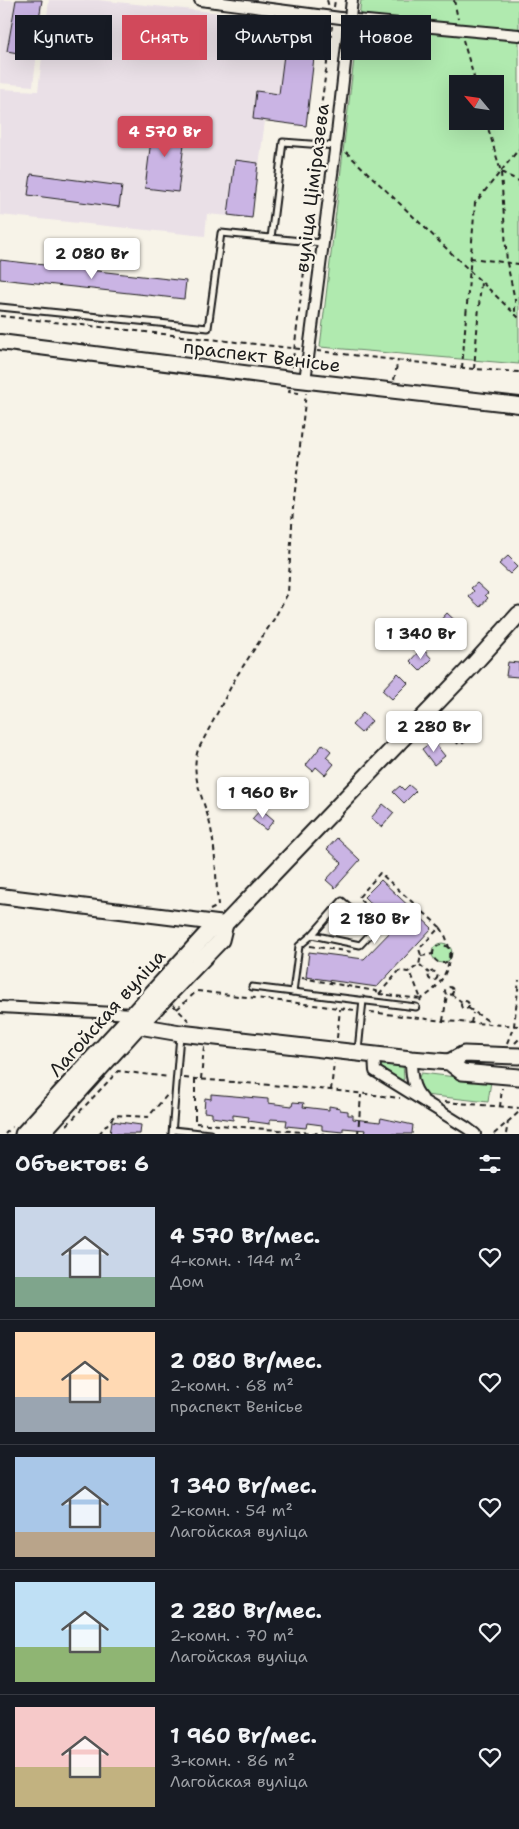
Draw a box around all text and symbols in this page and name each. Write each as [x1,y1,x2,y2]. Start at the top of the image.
chip: Купить [15,15,112,60]
chip: Снять [122,15,207,60]
chip: Фильтры [217,15,331,60]
chip: Новое [341,15,431,60]
north arrow [449,75,504,130]
map controls [449,75,504,130]
street label: вуліца Ціміразева [289,102,335,274]
pin: 4 570 Br [113,116,217,158]
text: 4 570 Br [129,121,201,142]
pin: 2 080 Br [40,238,144,280]
text: 2 080 Br [55,243,129,264]
street label: праспект Венісье [182,334,342,378]
pin: 1 340 Br [369,618,473,660]
text: 1 340 Br [386,623,456,644]
pin: 2 280 Br [382,710,486,753]
text: 2 280 Br [397,716,471,737]
pin: 1 960 Br [211,776,315,819]
text: 1 960 Br [228,782,298,803]
pin: 2 180 Br [323,902,427,945]
text: 2 180 Br [340,908,410,929]
street label: Лагойская вуліца [43,944,171,1082]
text: Объектов: 6 [15,1150,149,1178]
icon: filters [476,1150,504,1178]
text: 4 570 Br/мес. [170,1222,320,1250]
icon: home [55,1227,115,1287]
icon: heart [476,1243,504,1271]
text: 4-комн. · 144 m² [170,1250,301,1271]
text: Дом [170,1271,204,1292]
text: 2 080 Br/мес. [170,1347,322,1375]
icon: home [55,1352,115,1412]
icon: heart [476,1368,504,1396]
text: 2-комн. · 68 m² [170,1375,294,1396]
text: праспект Венісье [170,1396,303,1417]
text: 1 340 Br/мес. [170,1472,317,1500]
icon: home [55,1477,115,1537]
icon: heart [476,1493,504,1521]
text: 2-комн. · 54 m² [170,1500,293,1521]
text: Лагойская вуліца [170,1521,308,1542]
text: 2 280 Br/мес. [170,1597,322,1625]
icon: home [55,1602,115,1662]
icon: heart [476,1618,504,1646]
text: 2-комн. · 70 m² [170,1625,294,1646]
text: Лагойская вуліца [170,1646,308,1667]
text: 1 960 Br/мес. [170,1722,317,1750]
icon: home [55,1727,115,1787]
icon: heart [476,1743,504,1771]
text: 3-комн. · 86 m² [170,1750,295,1771]
text: Лагойская вуліца [170,1771,308,1792]

